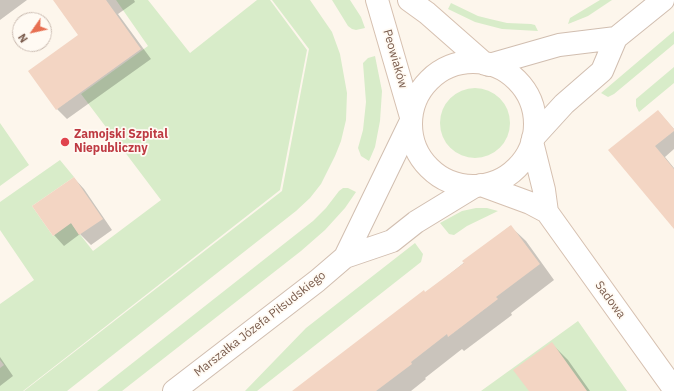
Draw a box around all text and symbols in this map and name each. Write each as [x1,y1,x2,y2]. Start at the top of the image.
north arrow [12,12,52,52]
street label: Peowiaków [380,28,410,90]
text: N [15,31,31,45]
place label: Zamojski Szpital Niepubliczny [74,128,168,156]
marker: Zamojski Szpital Niepubliczny [59,136,71,148]
street label: Marszałka Józefa Piłsudskiego [191,268,329,380]
street label: Sadowa [592,279,628,321]

